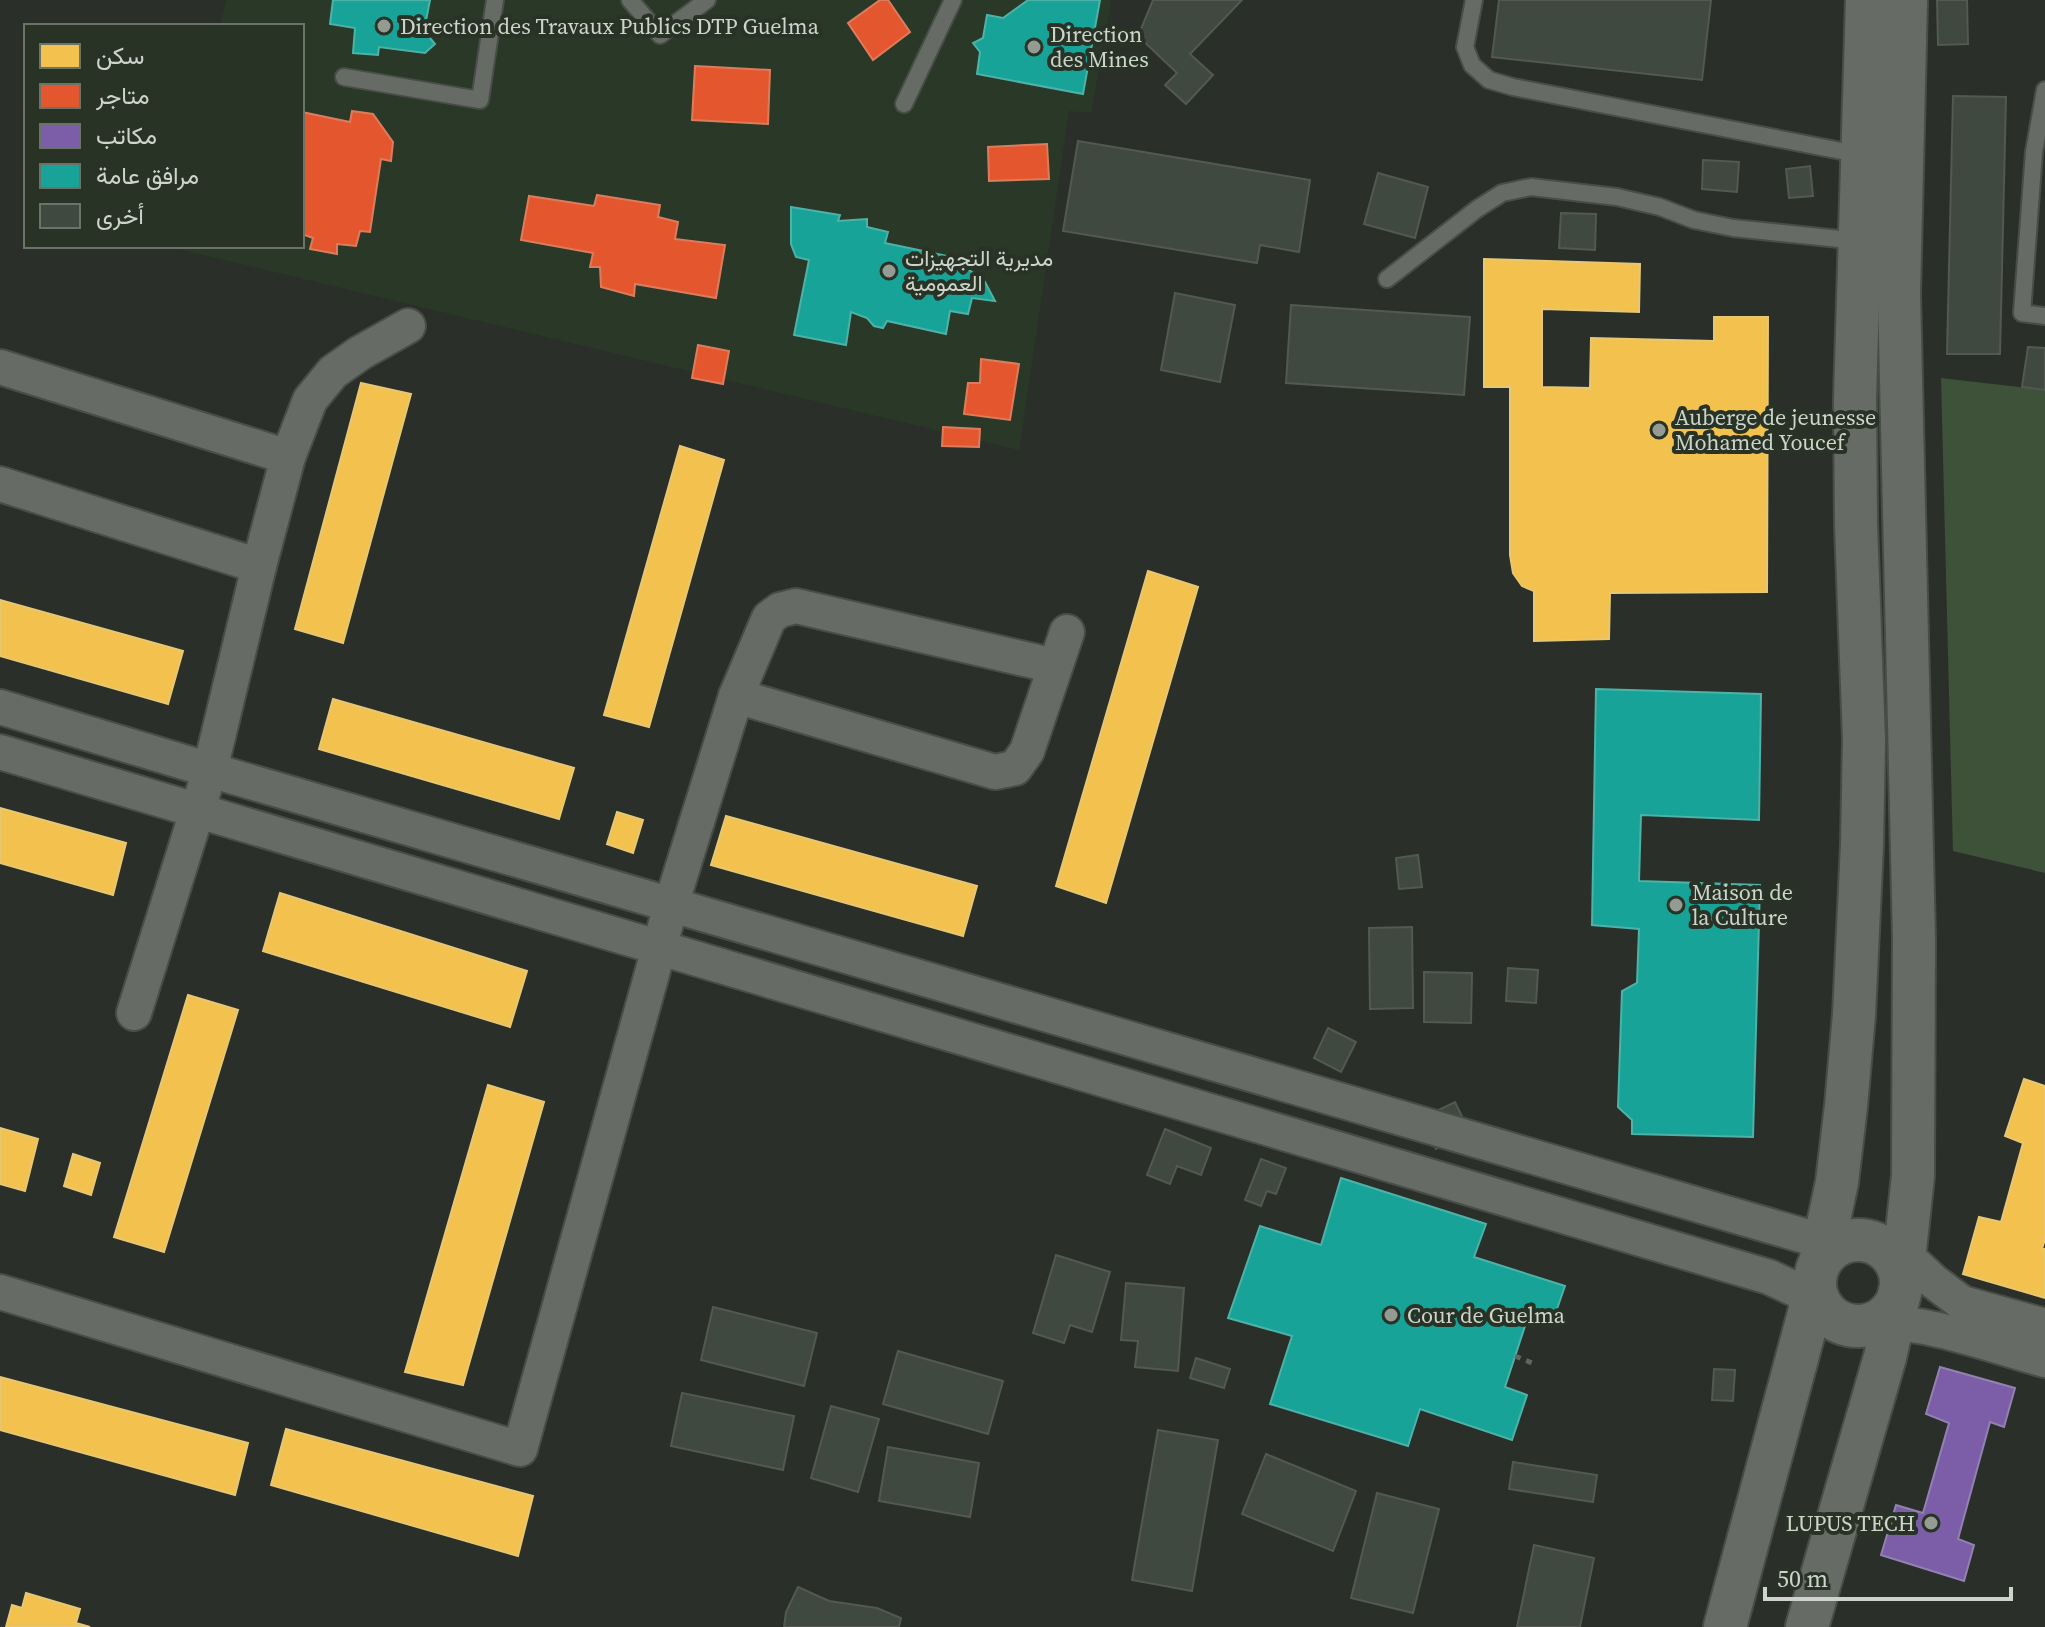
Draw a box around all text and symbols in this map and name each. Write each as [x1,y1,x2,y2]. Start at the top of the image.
place label: Direction des Travaux Publics DTP Guelma [400,11,820,41]
marker: Direction des Travaux Publics DTP Guelma [375,17,393,35]
place label: Direction des Mines [1050,19,1149,74]
legend [24,24,304,248]
marker: Direction des Mines [1025,38,1043,56]
text: سكن [96,39,145,72]
text: متاجر [95,79,150,112]
text: مكاتب [96,119,157,152]
text: مرافق عامة [96,159,199,192]
text: أخرى [96,199,144,232]
place label: مديرية التجهيزات العمومية [905,243,1053,298]
marker: مديرية التجهيزات العمومية [880,262,898,280]
place label: Auberge de jeunesse Mohamed Youcef [1675,402,1876,457]
marker: Auberge de jeunesse Mohamed Youcef [1650,421,1668,439]
place label: Maison de la Culture [1692,877,1793,932]
marker: Maison de la Culture [1667,896,1685,914]
place label: Cour de Guelma [1407,1300,1566,1330]
marker: Cour de Guelma [1382,1306,1400,1324]
place label: LUPUS TECH [1786,1508,1915,1538]
marker: LUPUS TECH [1922,1514,1940,1532]
scale bar [1765,1551,2011,1601]
text: 50 m [1777,1562,1828,1595]

